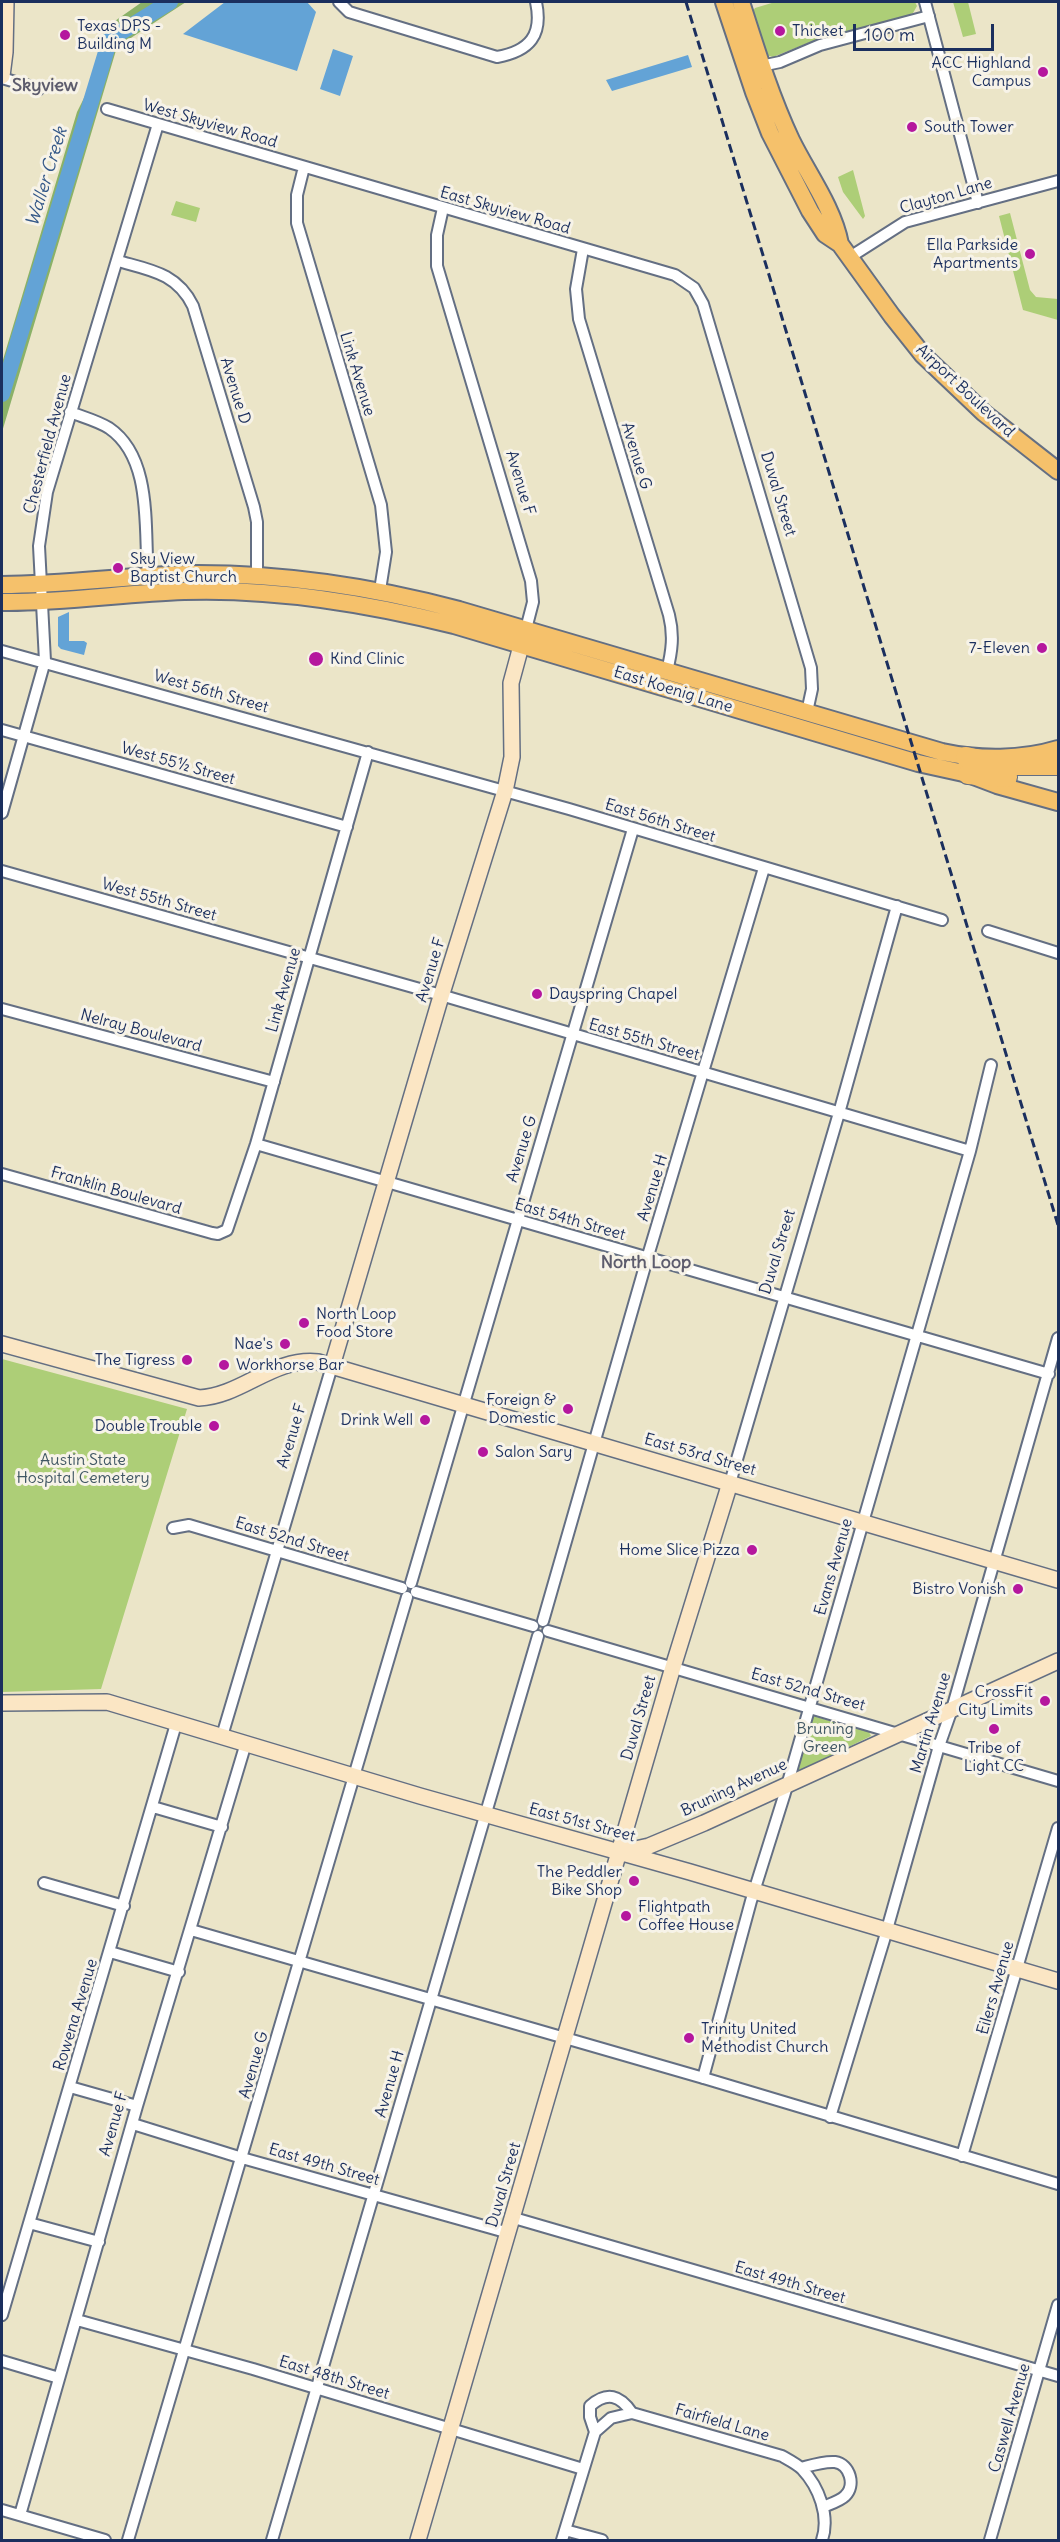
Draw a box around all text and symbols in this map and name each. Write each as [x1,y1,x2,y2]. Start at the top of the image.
scale bar [856,12,997,50]
place label: Texas DPS - Building M [77,16,161,54]
place label: Thicket [792,21,843,41]
text: 100 m [864,23,915,46]
marker: Thicket [773,24,787,38]
marker: Texas DPS - Building M [58,28,72,42]
place label: ACC Highland Campus [932,53,1031,91]
marker: ACC Highland Campus [1036,65,1050,79]
district label: Skyview [12,75,78,97]
street label: West Skyview Road [141,96,279,152]
place label: South Tower [924,117,1014,137]
marker: South Tower [905,120,919,134]
water label: Waller Creek [22,125,72,229]
street label: Clayton Lane [898,174,994,218]
street label: East Skyview Road [438,183,572,239]
place label: Ella Parkside Apartments [927,235,1018,273]
marker: Ella Parkside Apartments [1023,247,1037,261]
street label: Link Avenue [335,330,379,418]
street label: Airport Boulevard [912,340,1018,442]
street label: Avenue D [216,355,254,427]
street label: Chesterfield Avenue [20,372,76,516]
street label: Avenue G [617,420,655,492]
street label: Avenue F [501,448,539,518]
street label: Duval Street [756,449,800,539]
place label: Sky View Baptist Church [130,549,237,587]
marker: Sky View Baptist Church [111,561,125,575]
place label: 7-Eleven [969,638,1030,658]
marker: 7-Eleven [1035,641,1049,655]
place label: Kind Clinic [330,649,405,669]
marker: Kind Clinic [307,650,325,668]
street label: East Koenig Lane [611,663,735,717]
street label: West 56th Street [151,666,271,718]
street label: West 55½ Street [119,739,237,789]
street label: East 56th Street [603,795,717,847]
street label: West 55th Street [99,874,219,926]
street label: Avenue F [412,935,450,1005]
street label: Link Avenue [263,945,305,1035]
place label: Dayspring Chapel [549,984,677,1004]
marker: Dayspring Chapel [530,987,544,1001]
street label: Nelray Boulevard [78,1006,204,1056]
street label: East 55th Street [586,1015,702,1065]
street label: Avenue G [503,1113,541,1185]
street label: Avenue H [634,1152,672,1224]
street label: Franklin Boulevard [48,1163,184,1219]
street label: East 54th Street [512,1195,628,1245]
street label: Duval Street [756,1207,800,1297]
district label: North Loop [601,1252,691,1274]
place label: North Loop Food Store [316,1304,396,1342]
marker: North Loop Food Store [297,1316,311,1330]
place label: Nae's [234,1334,273,1354]
marker: Nae's [278,1337,292,1351]
place label: The Tigress [95,1350,175,1370]
marker: The Tigress [180,1353,194,1367]
place label: Workhorse Bar [236,1355,344,1375]
marker: Workhorse Bar [217,1358,231,1372]
place label: Foreign & Domestic [486,1390,556,1428]
street label: Avenue F [273,1401,311,1471]
marker: Foreign & Domestic [561,1402,575,1416]
place label: Drink Well [341,1410,413,1430]
marker: Drink Well [418,1413,432,1427]
place label: Double Trouble [94,1416,202,1436]
marker: Double Trouble [207,1419,221,1433]
street label: East 53rd Street [642,1430,758,1480]
place label: Salon Sary [495,1442,572,1462]
marker: Salon Sary [476,1445,490,1459]
park label: Austin State Hospital Cemetery [16,1450,150,1488]
street label: East 52nd Street [233,1514,351,1566]
street label: Evans Avenue [811,1516,857,1618]
place label: Home Slice Pizza [619,1540,740,1560]
marker: Home Slice Pizza [745,1543,759,1557]
place label: Bistro Vonish [912,1579,1006,1599]
marker: Bistro Vonish [1011,1582,1025,1596]
street label: East 52nd Street [749,1665,867,1715]
street label: Martin Avenue [907,1670,955,1776]
street label: Duval Street [618,1673,660,1763]
place label: CrossFit City Limits [958,1682,1033,1720]
marker: CrossFit City Limits [1038,1694,1052,1708]
park label: Bruning Green [796,1719,854,1757]
marker: Tribe of Light CC [987,1722,1001,1736]
place label: Tribe of Light CC [964,1738,1024,1776]
street label: Bruning Avenue [678,1755,790,1821]
street label: East 51st Street [527,1800,637,1846]
place label: The Peddler Bike Shop [537,1862,622,1900]
marker: The Peddler Bike Shop [627,1874,641,1888]
place label: Flightpath Coffee House [638,1897,734,1935]
marker: Flightpath Coffee House [619,1909,633,1923]
street label: Eilers Avenue [973,1939,1019,2037]
street label: Rowena Avenue [50,1957,102,2073]
place label: Trinity United Methodist Church [701,2019,828,2057]
street label: Avenue G [235,2029,273,2101]
marker: Trinity United Methodist Church [682,2031,696,2045]
street label: Avenue H [371,2048,409,2120]
street label: Avenue F [96,2089,132,2159]
street label: East 49th Street [266,2140,382,2190]
street label: Duval Street [483,2140,525,2230]
street label: East 49th Street [732,2258,848,2308]
street label: East 48th Street [277,2352,391,2404]
street label: Caswell Avenue [985,2361,1035,2475]
street label: Fairfield Lane [673,2400,771,2446]

